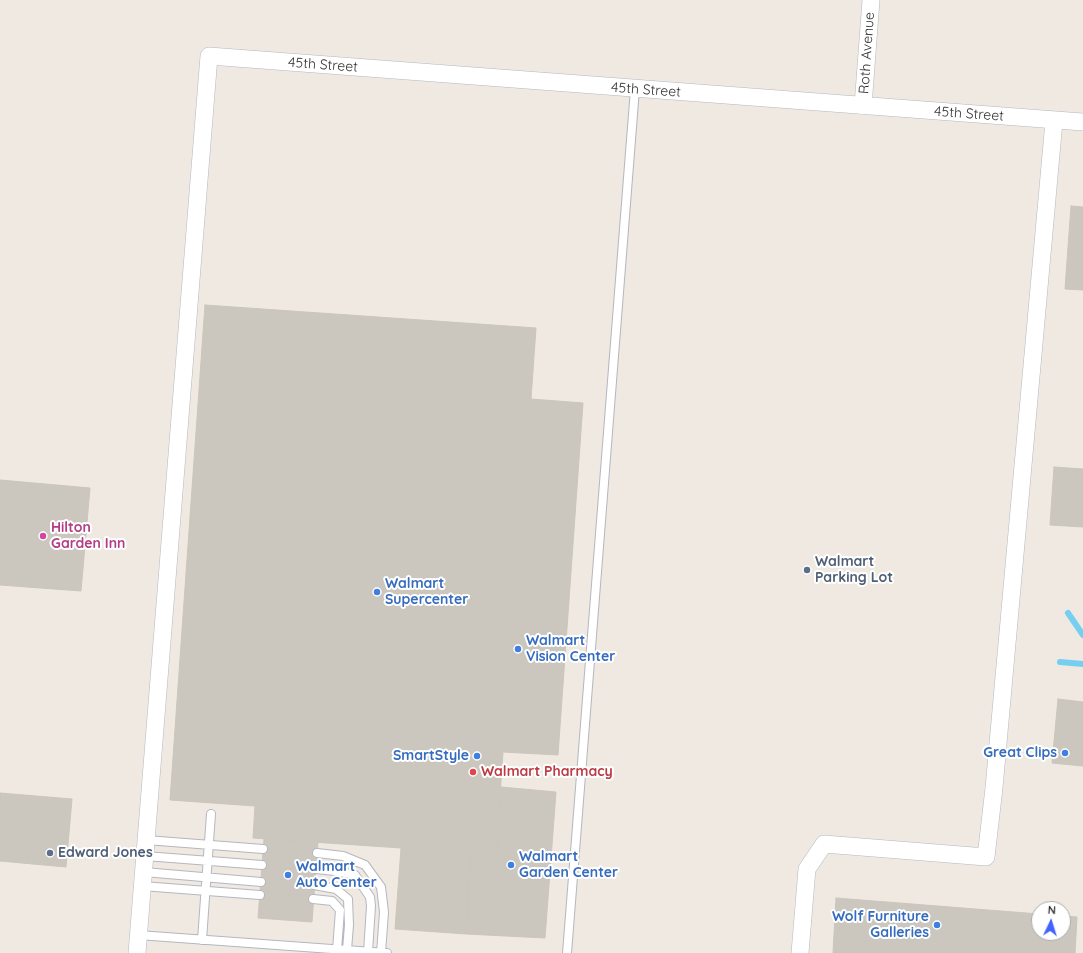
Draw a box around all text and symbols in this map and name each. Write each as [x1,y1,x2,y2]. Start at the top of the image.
street label: Roth Avenue [856,11,878,95]
street label: 45th Street [288,54,358,76]
street label: 45th Street [611,79,681,101]
street label: 45th Street [934,103,1004,125]
place label: Hilton Garden Inn [51,520,125,552]
marker: Hilton Garden Inn [38,531,48,541]
place label: Walmart Parking Lot [815,554,893,586]
marker: Walmart Parking Lot [802,565,812,575]
place label: Walmart Supercenter [385,576,468,608]
marker: Walmart Supercenter [372,587,382,597]
place label: Walmart Vision Center [526,633,615,666]
marker: Walmart Vision Center [513,644,523,654]
place label: Great Clips [983,745,1057,761]
place label: SmartStyle [393,748,469,764]
marker: Great Clips [1060,748,1070,758]
marker: SmartStyle [472,751,482,761]
place label: Walmart Pharmacy [481,764,613,780]
marker: Walmart Pharmacy [468,767,478,777]
place label: Edward Jones [58,845,153,861]
marker: Edward Jones [45,848,55,858]
place label: Walmart Garden Center [519,849,618,882]
place label: Walmart Auto Center [296,859,377,892]
marker: Walmart Garden Center [506,860,516,870]
marker: Walmart Auto Center [283,870,293,880]
north arrow [1031,901,1071,941]
text: N [1047,903,1056,917]
place label: Wolf Furniture Galleries [832,909,929,942]
marker: Wolf Furniture Galleries [932,920,942,930]

